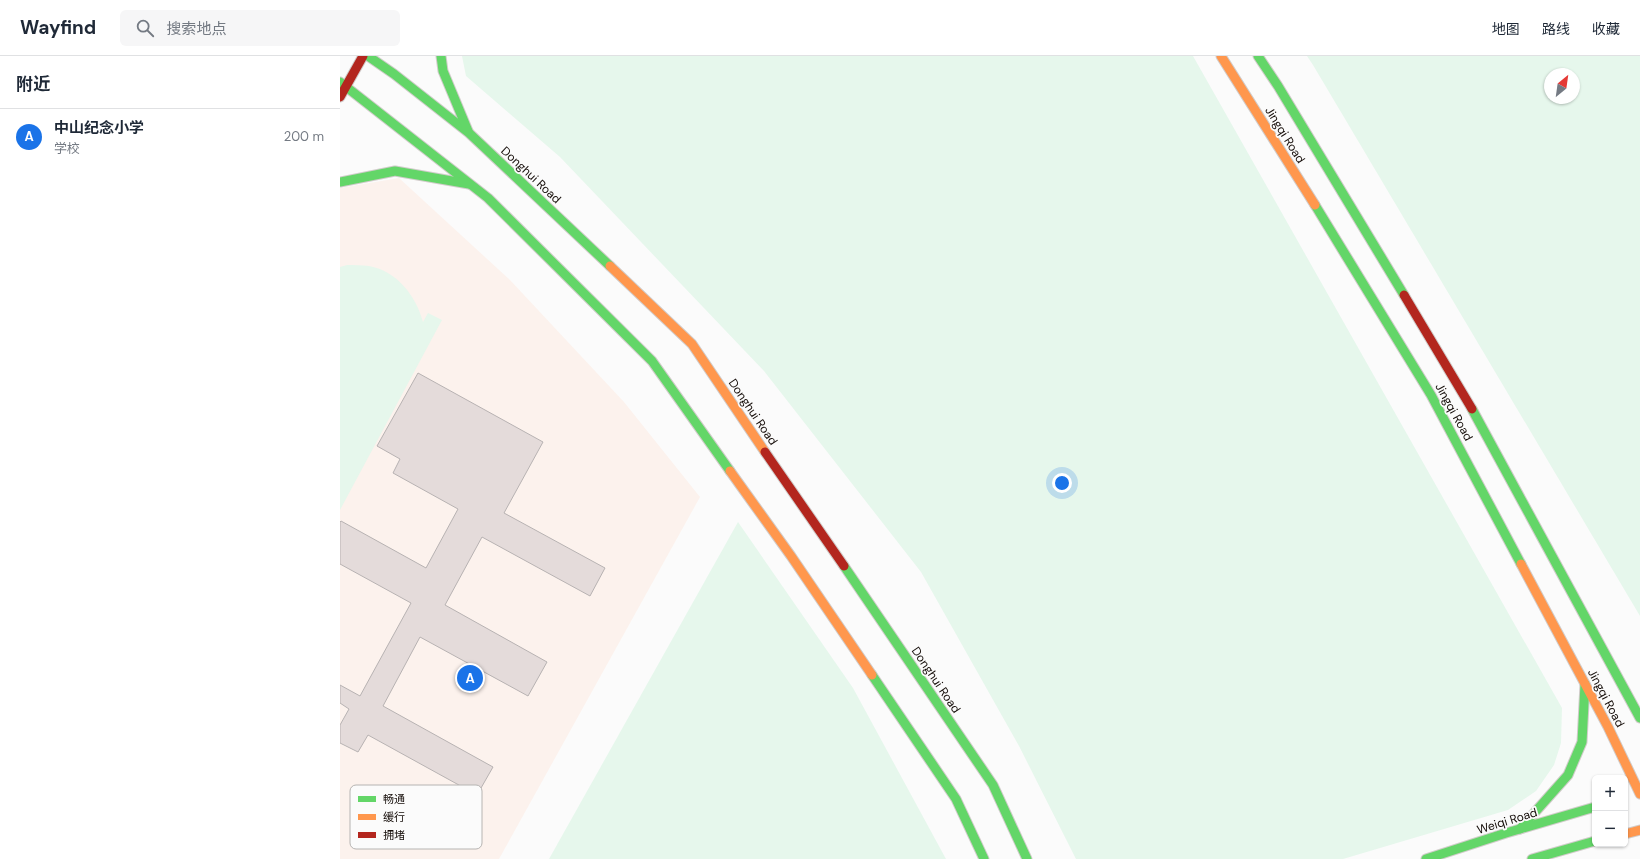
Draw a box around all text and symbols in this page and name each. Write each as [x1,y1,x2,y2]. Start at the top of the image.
search box [120,10,400,46]
text: Wayfind [20,15,96,40]
icon: search [134,17,156,39]
text: 搜索地点 [166,19,226,39]
text: 地图 [1492,20,1520,38]
text: 路线 [1542,20,1570,38]
text: 收藏 [1592,20,1620,38]
north arrow [1544,68,1580,104]
text: 附近 [16,73,50,95]
street label: Jingqi Road [1261,104,1309,166]
text: 中山纪念小学 [54,118,144,138]
text: A [24,128,34,145]
text: 200 m [284,128,324,145]
text: 学校 [54,140,80,157]
street label: Donghui Road [497,143,565,207]
street label: Donghui Road [725,376,781,448]
street label: Jingqi Road [1432,380,1476,444]
your location [1052,473,1072,493]
street label: Donghui Road [908,644,964,716]
pin: A [457,663,483,693]
street label: Jingqi Road [1584,666,1628,730]
map controls [1592,775,1628,847]
button: + [1592,775,1628,811]
legend [350,785,482,849]
text: 畅通 [383,792,405,806]
street label: Weiqi Road [1475,804,1539,838]
text: 缓行 [383,810,405,824]
button: − [1592,811,1628,847]
text: 拥堵 [383,828,405,842]

